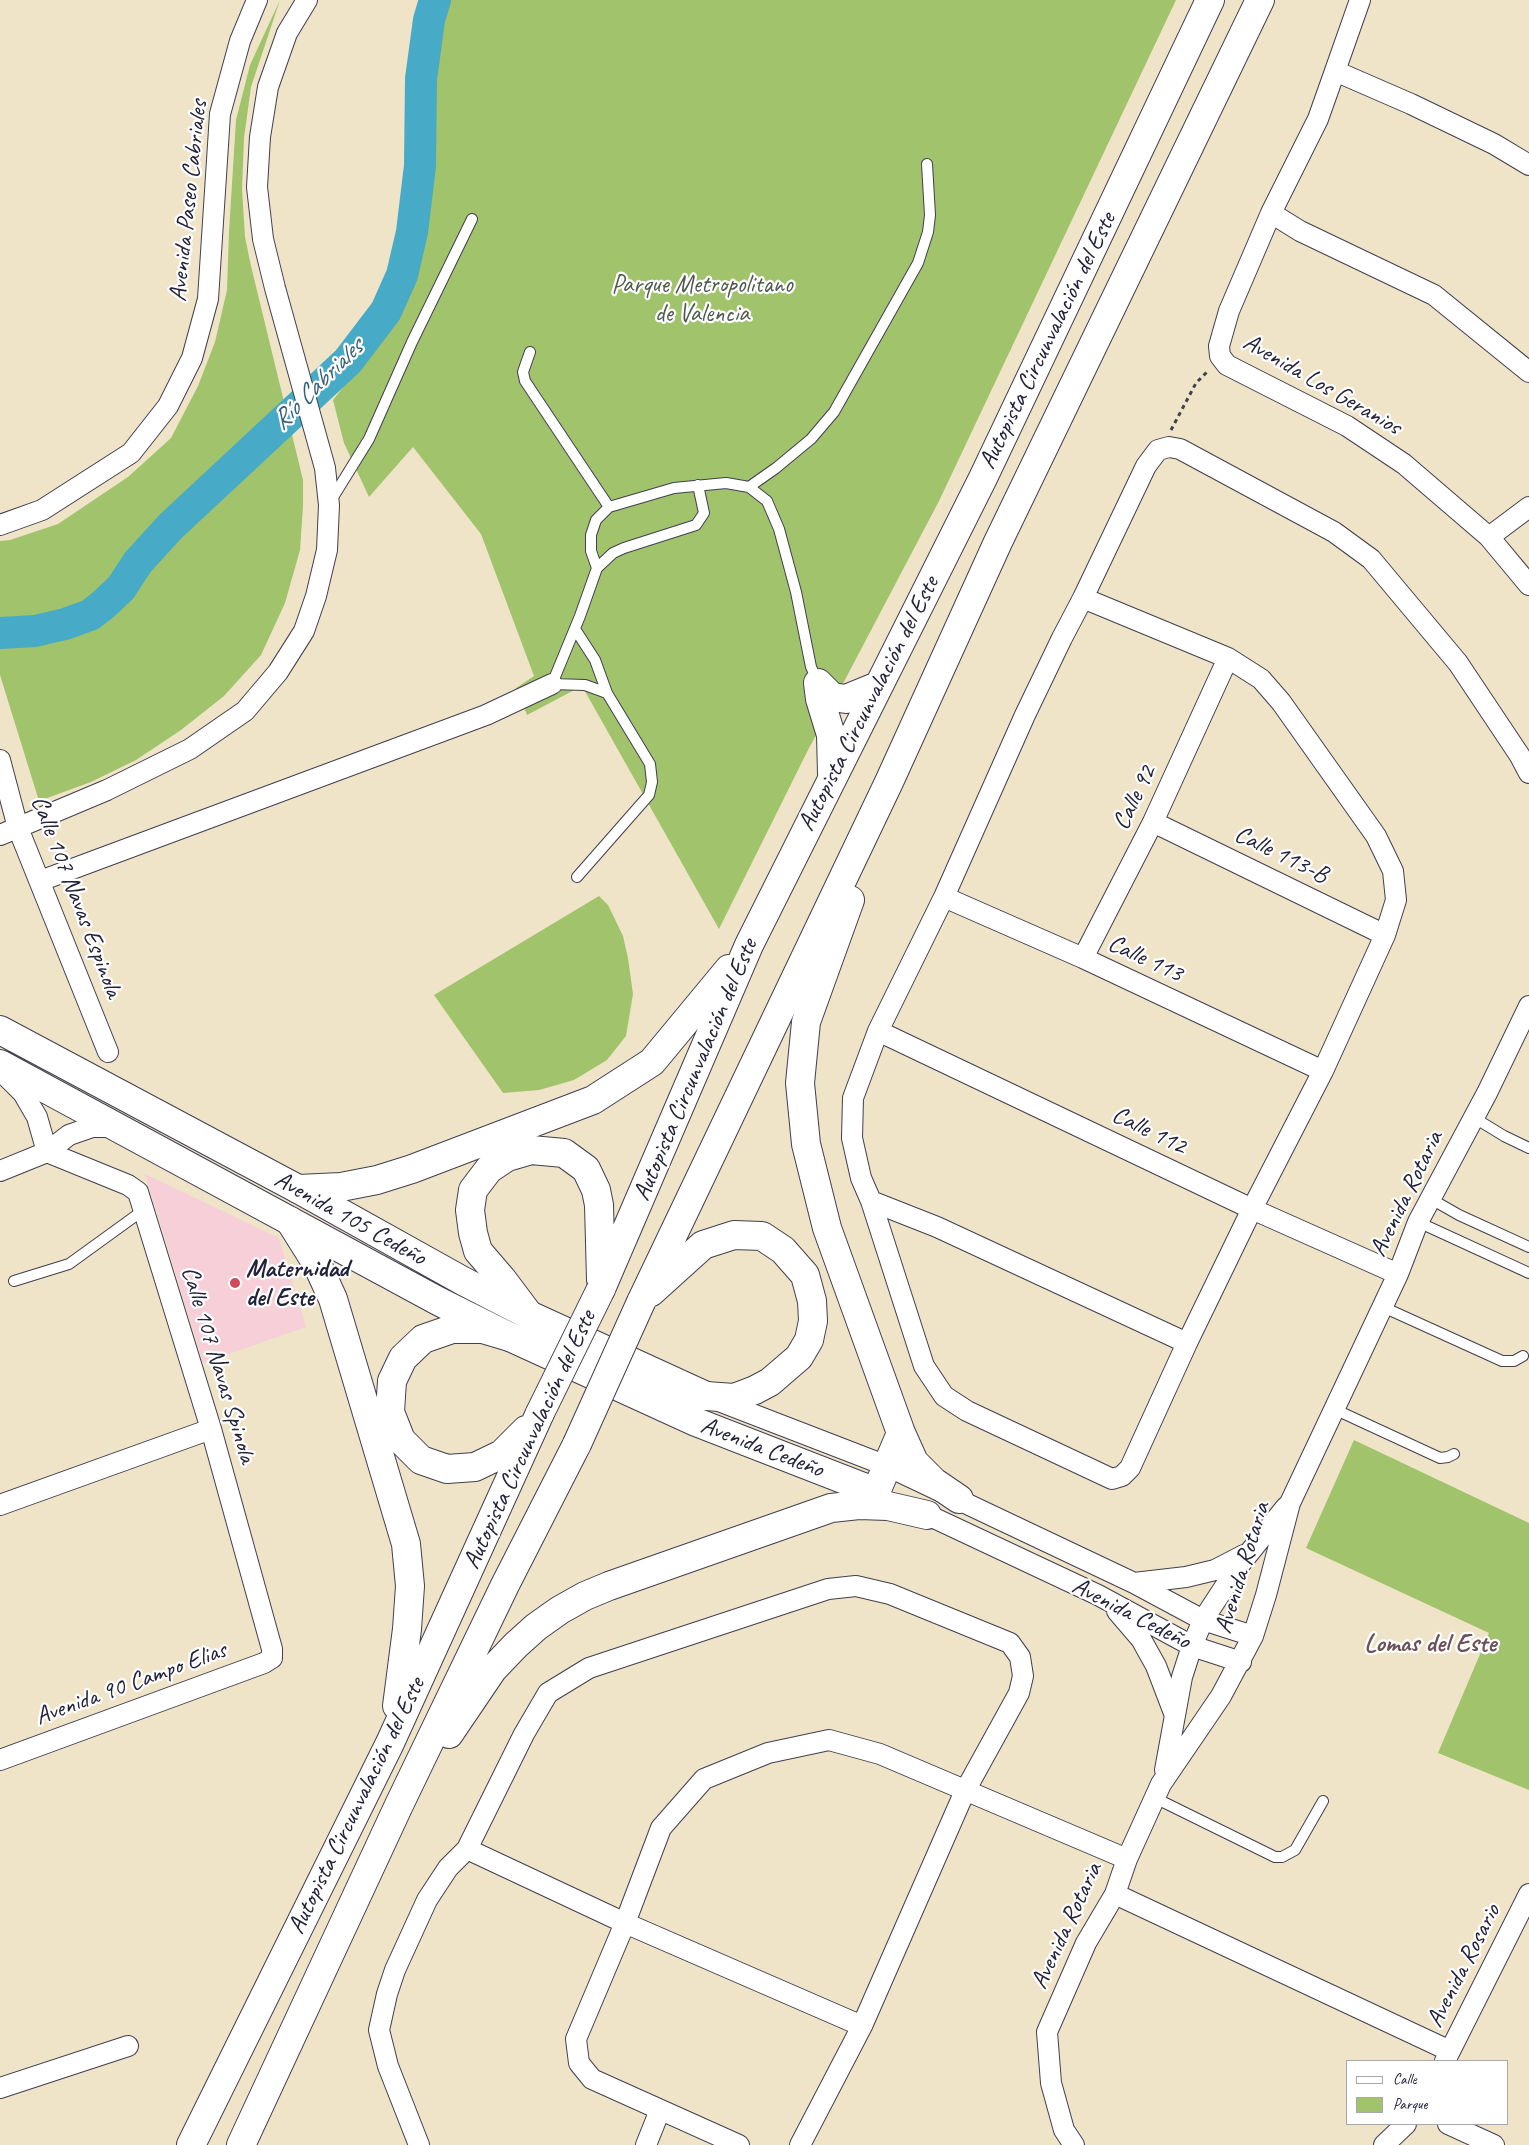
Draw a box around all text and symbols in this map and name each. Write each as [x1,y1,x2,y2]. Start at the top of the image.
street label: Avenida Paseo Cabriales [164,99,214,303]
street label: Autopista Circunvalación del Este [973,208,1123,474]
park label: Parque Metropolitano de Valencia [611,270,793,329]
street label: Avenida Los Geranios [1238,328,1406,442]
water label: Río Cabriales [266,333,370,437]
street label: Autopista Circunvalación del Este [792,572,946,836]
street label: Calle 92 [1107,761,1163,835]
street label: Calle 107 Navas Espinola [24,792,128,1002]
street label: Calle 113-B [1229,820,1333,890]
street label: Calle 113 [1103,929,1187,989]
street label: Autopista Circunvalación del Este [627,935,765,1205]
street label: Calle 112 [1107,1100,1191,1162]
street label: Avenida Rotaria [1364,1126,1450,1262]
street label: Avenida 105 Cedeño [269,1165,431,1273]
place label: Maternidad del Este [246,1254,349,1313]
street label: Calle 107 Navas Spinola [174,1263,262,1467]
marker: Maternidad del Este [228,1276,242,1290]
street label: Autopista Circunvalación del Este [457,1306,603,1574]
street label: Avenida Cedeño [696,1411,828,1485]
street label: Avenida Rotaria [1209,1499,1277,1637]
street label: Avenida Cedeño [1067,1571,1195,1657]
district label: Lomas del Este [1364,1628,1496,1660]
street label: Avenida 90 Campo Elias [31,1636,231,1732]
street label: Autopista Circunvalación del Este [282,1673,432,1939]
street label: Avenida Rotaria [1025,1858,1109,1994]
street label: Avenida Rosario [1420,1900,1508,2032]
legend [1346,2060,1509,2125]
text: Calle [1393,2070,1417,2089]
text: Parque [1393,2095,1427,2114]

